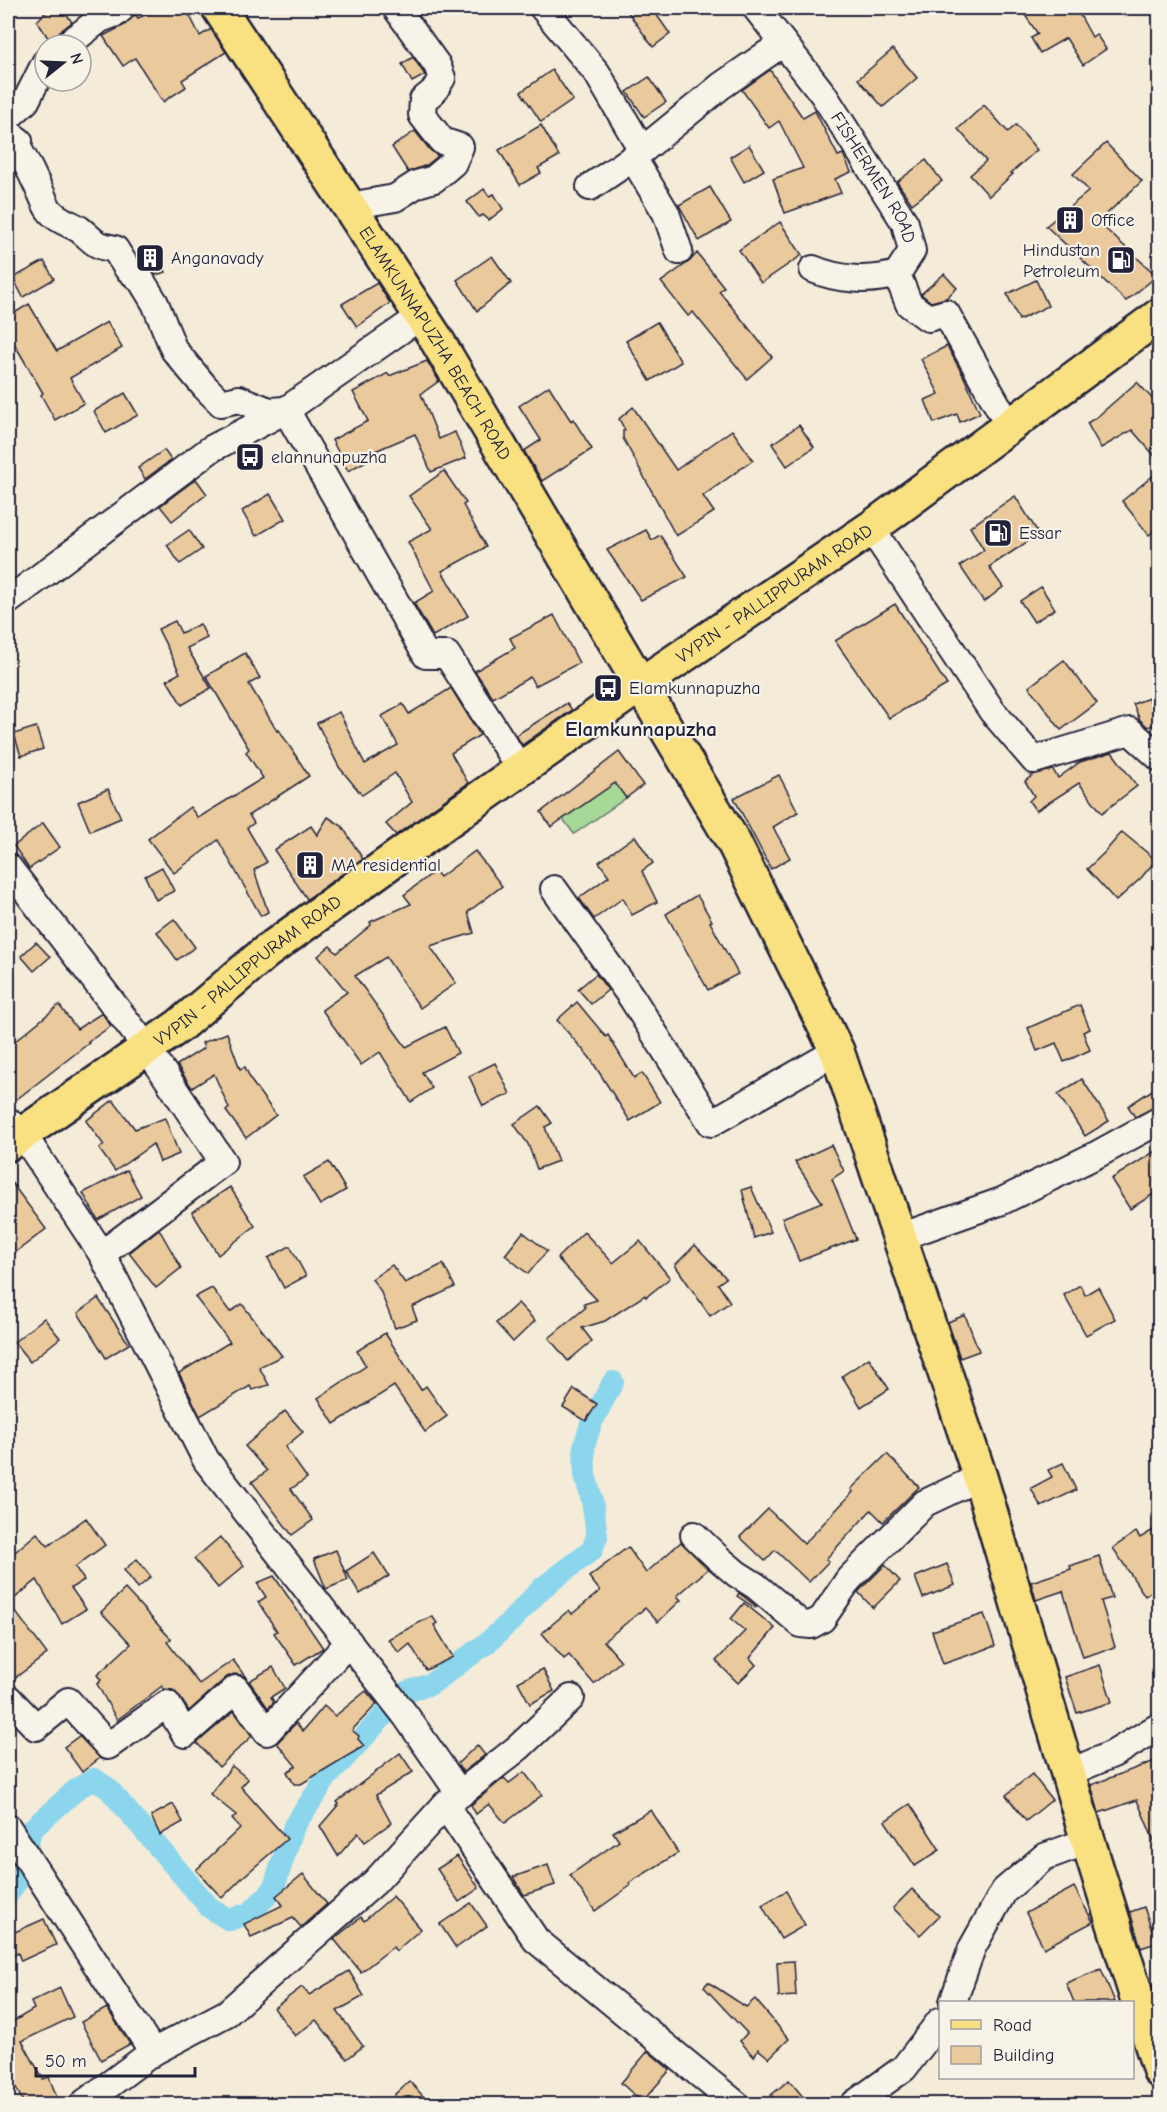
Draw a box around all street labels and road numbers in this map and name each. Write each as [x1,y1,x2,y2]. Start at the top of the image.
street label: FISHERMEN ROAD [826,108,920,245]
street label: ELAMKUNNAPUZHA BEACH ROAD [355,222,516,464]
street label: VYPIN - PALLIPPURAM ROAD [672,520,876,668]
street label: VYPIN - PALLIPPURAM ROAD [150,891,345,1051]

